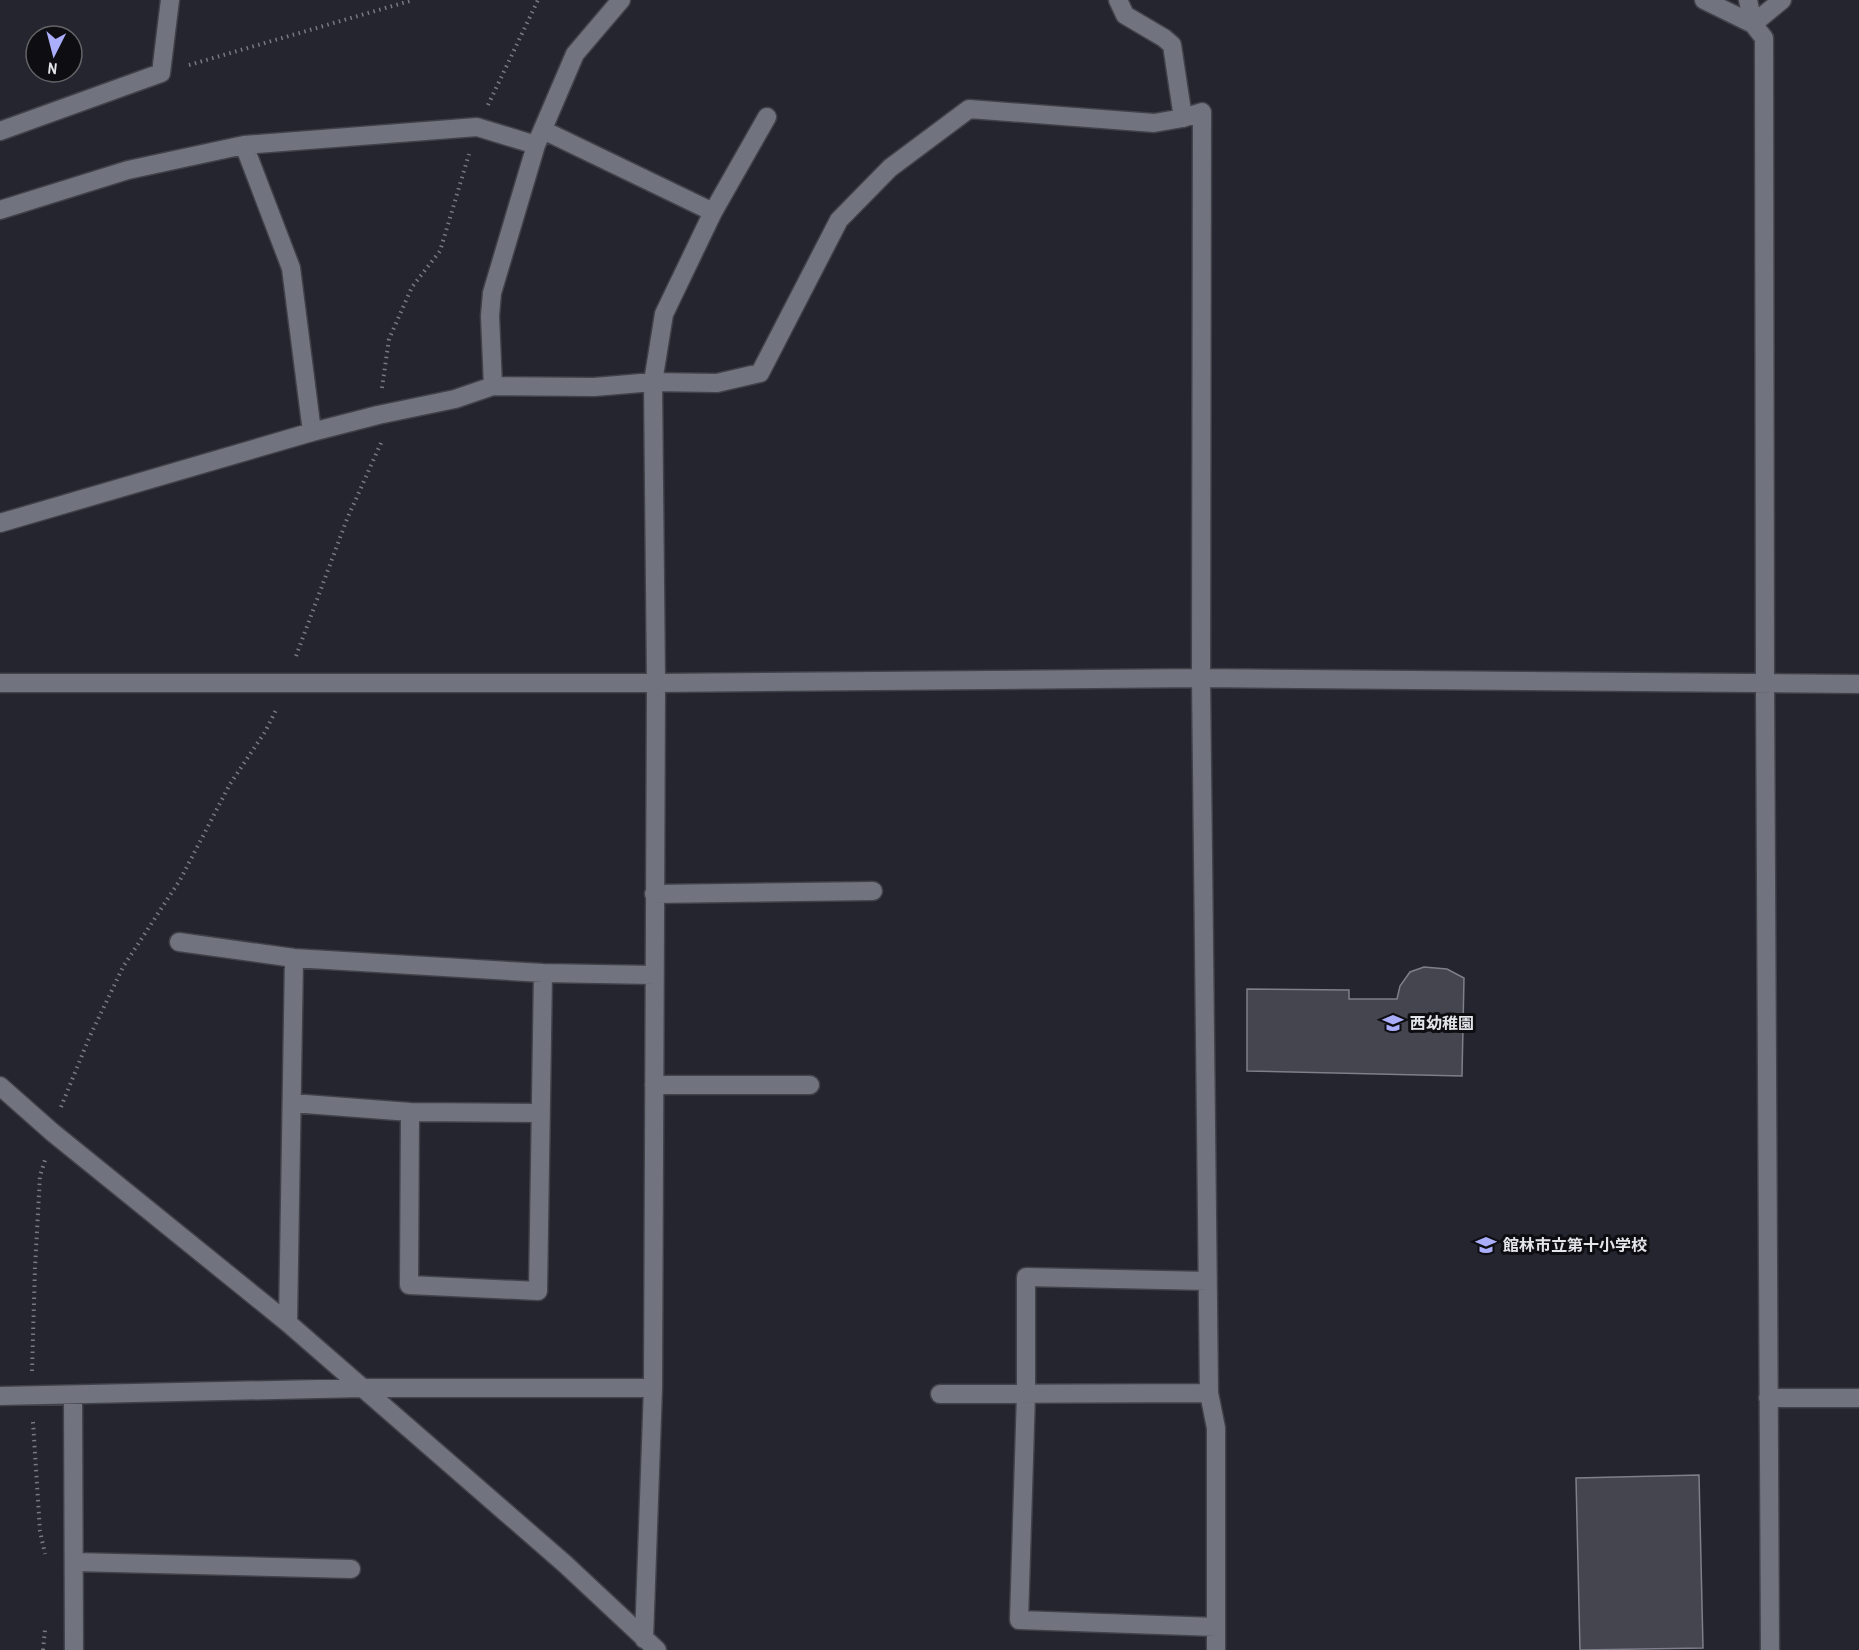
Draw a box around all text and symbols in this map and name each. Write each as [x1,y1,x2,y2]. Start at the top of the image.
north arrow [24,24,84,84]
text: N [47,57,58,80]
school or university icon: 西幼稚園 [1381,1011,1405,1035]
place label: 西幼稚園 [1410,1012,1474,1034]
school or university icon: 館林市立第十小学校 [1474,1233,1498,1257]
place label: 館林市立第十小学校 [1503,1234,1647,1256]

